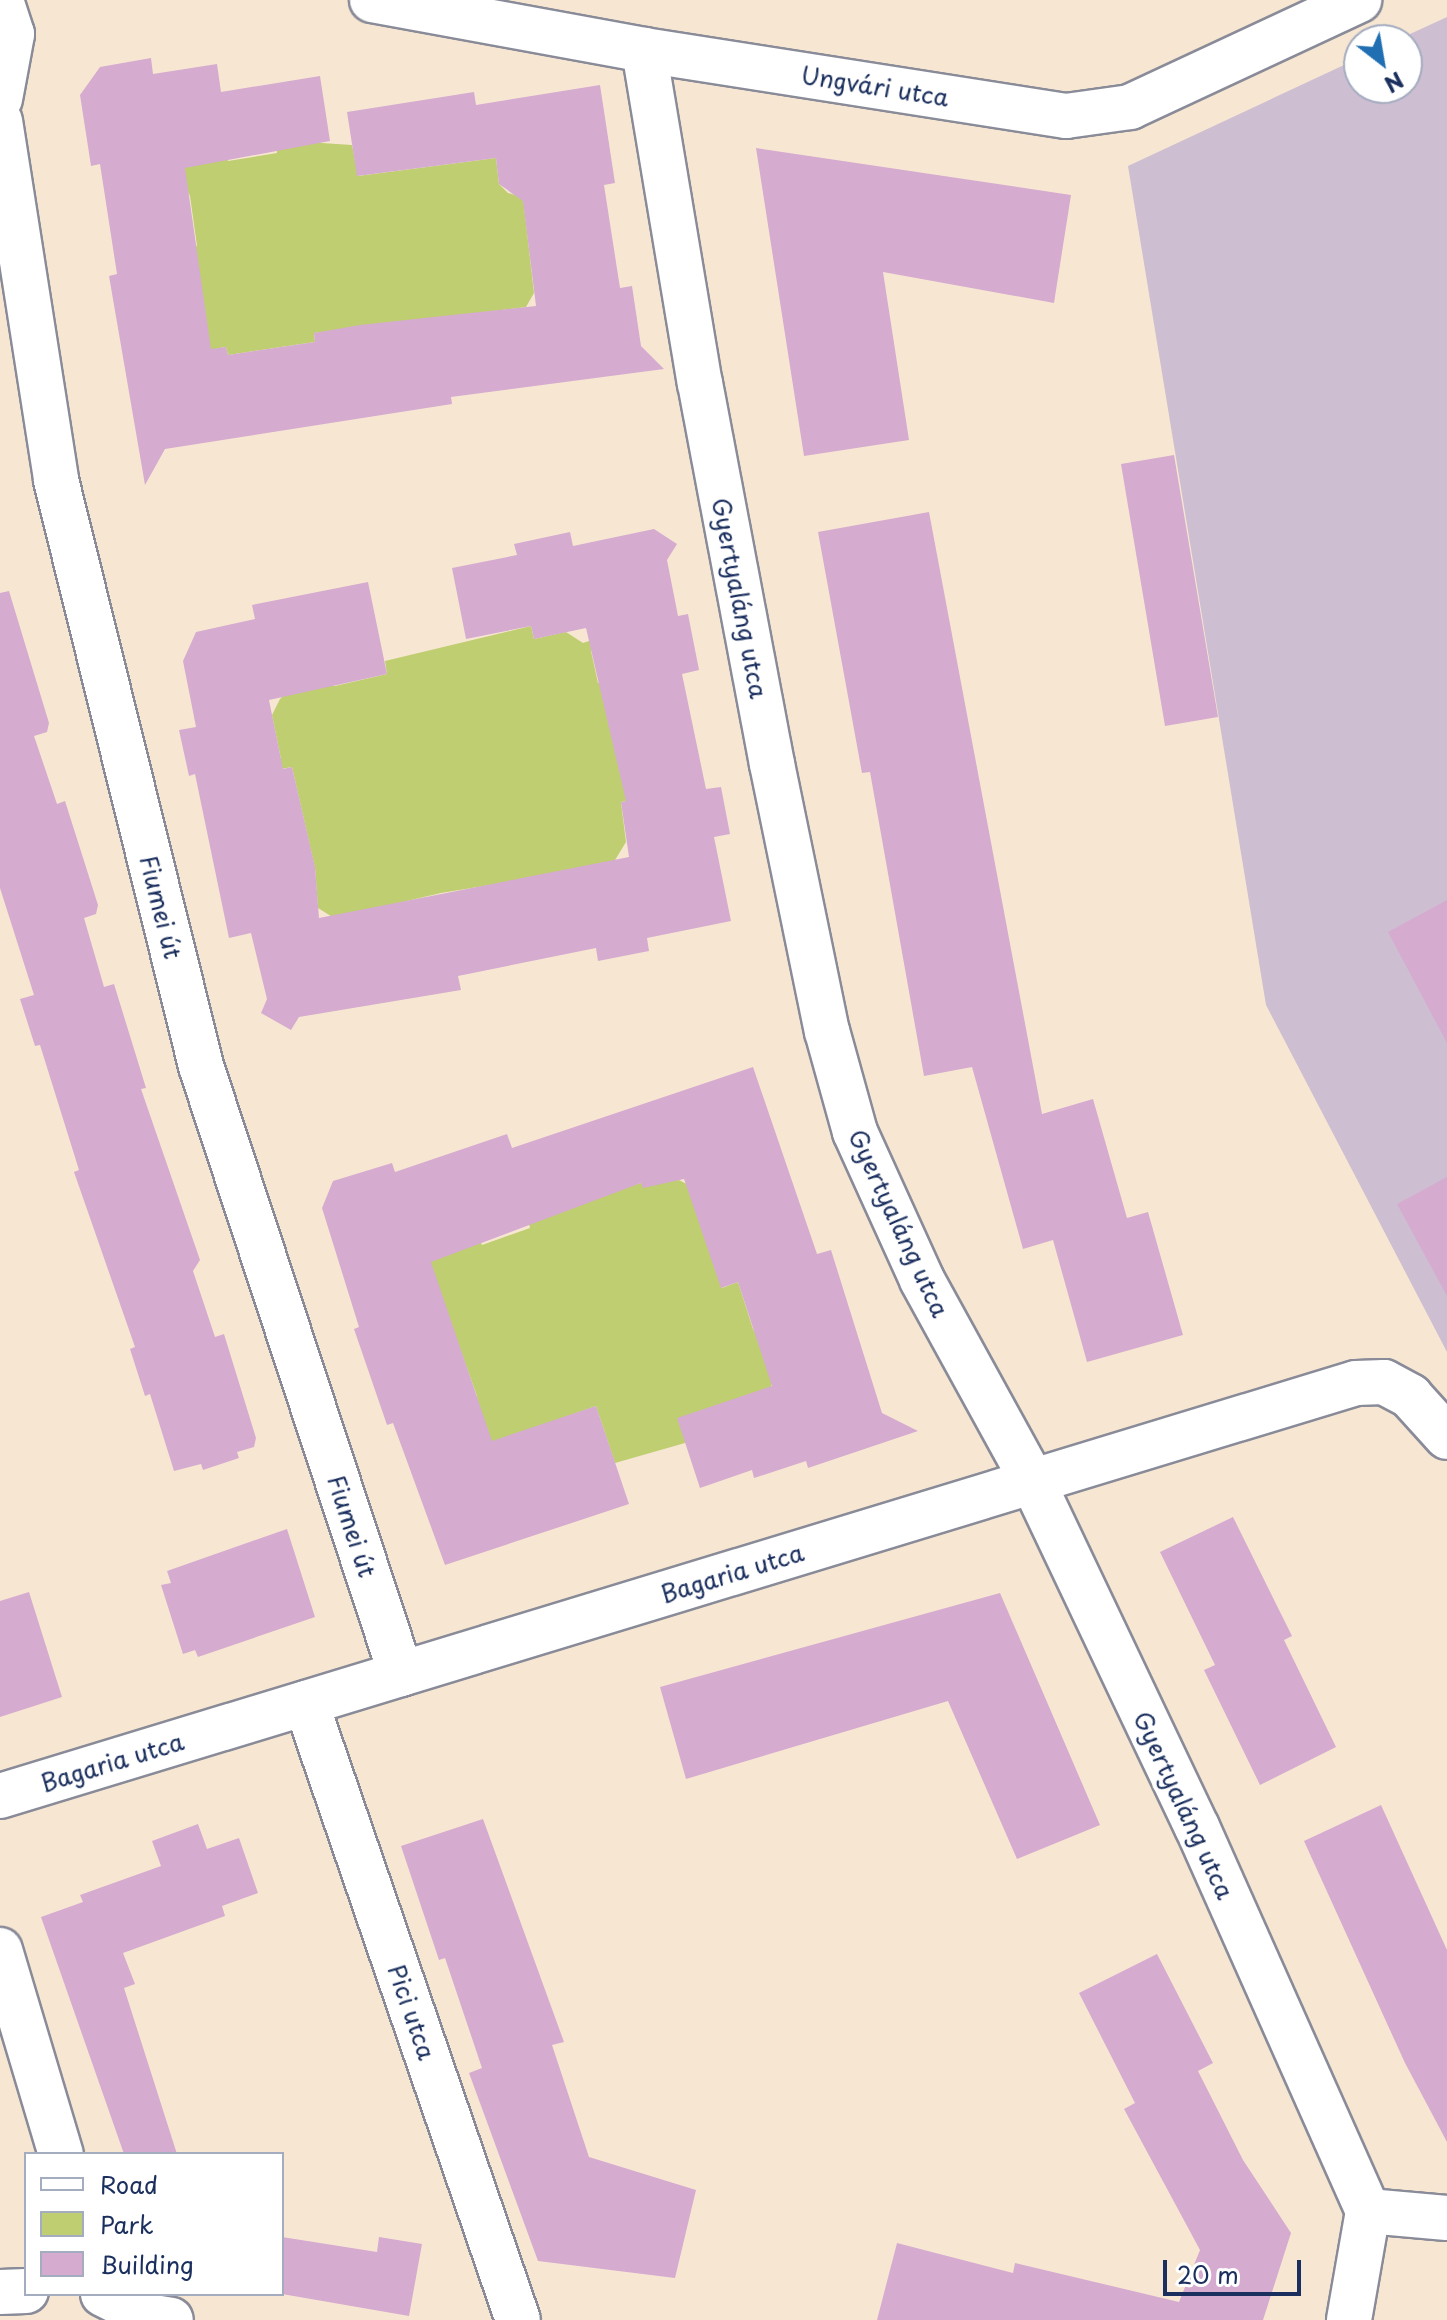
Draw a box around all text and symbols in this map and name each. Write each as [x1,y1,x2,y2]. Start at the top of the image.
north arrow [1343,24,1423,104]
street label: Ungvári utca [799,60,951,112]
text: N [1379,65,1411,102]
street label: Gyertyaláng utca [706,495,774,701]
street label: Fiumei út [134,852,188,962]
street label: Gyertyaláng utca [843,1125,955,1321]
street label: Fiumei út [322,1471,382,1581]
street label: Bagaria utca [656,1537,808,1609]
street label: Gyertyaláng utca [1128,1707,1240,1903]
street label: Bagaria utca [36,1726,188,1798]
street label: Pici utca [382,1960,442,2064]
legend [24,2152,284,2296]
text: Road [100,2166,158,2202]
text: Park [100,2206,154,2242]
scale bar [1167,2244,1305,2294]
text: Building [100,2246,194,2282]
text: 20 m [1177,2256,1239,2292]

